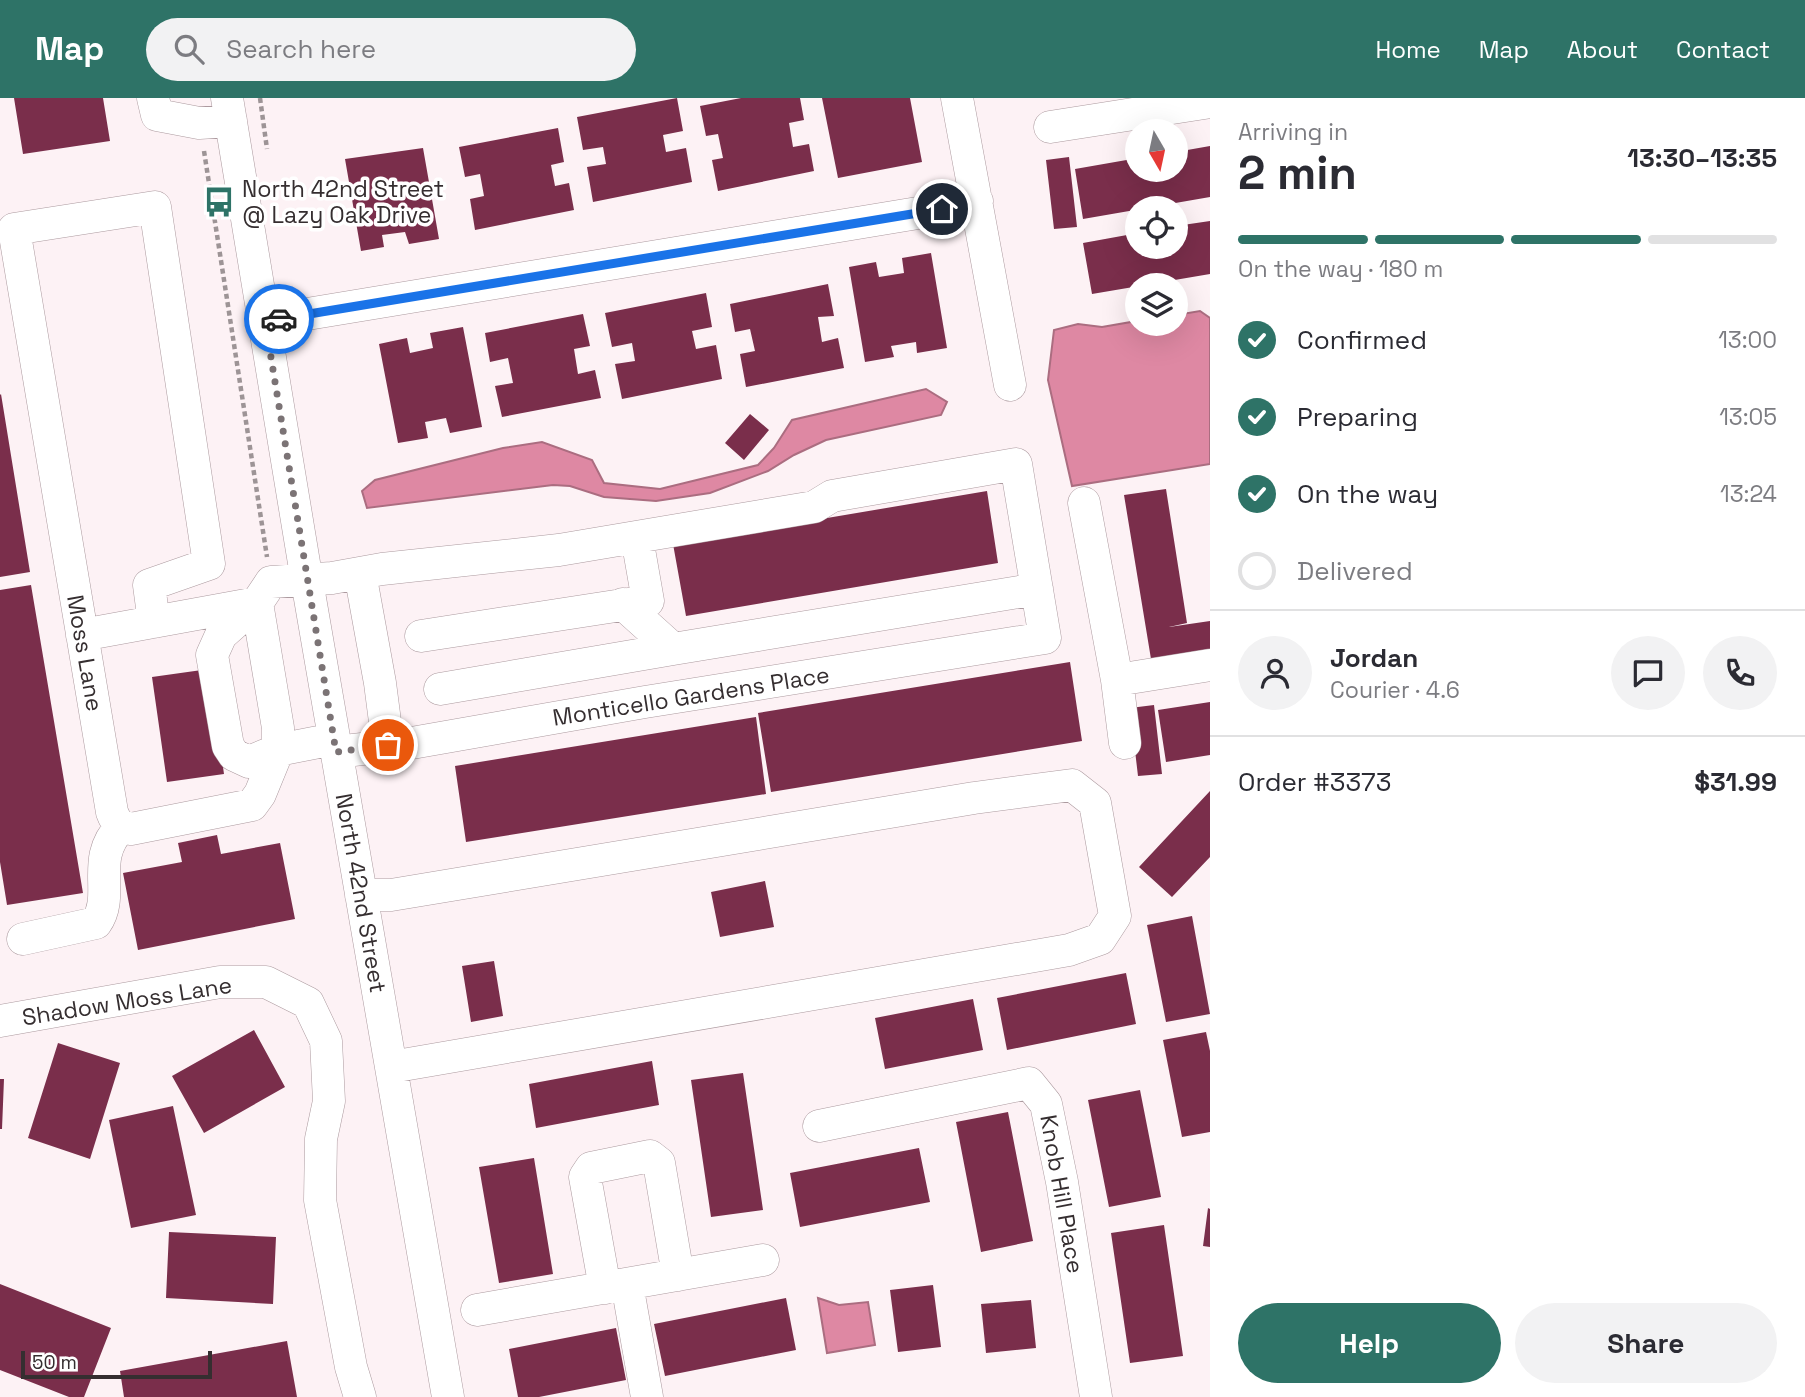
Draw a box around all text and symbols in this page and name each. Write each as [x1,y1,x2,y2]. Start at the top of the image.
search box [146,18,636,81]
text: Map [35,28,104,70]
icon: search [170,30,208,68]
text: Search here [226,32,376,66]
text: Home [1375,34,1441,65]
text: Map [1479,34,1529,65]
text: About [1567,34,1638,65]
text: Contact [1676,34,1770,65]
text: Arriving in [1238,117,1348,147]
north arrow [1125,119,1188,182]
map controls [1125,119,1188,336]
text: 13:30–13:35 [1627,141,1777,175]
text: 2 min [1238,144,1357,202]
place label: North 42nd Street @ Lazy Oak Drive [242,174,444,230]
pin [912,179,972,239]
bus stop icon: North 42nd Street @ Lazy Oak Drive [202,185,236,219]
icon: home [923,190,961,228]
button: locate [1125,196,1188,259]
text: On the way · 180 m [1238,254,1443,284]
button: layers [1125,273,1188,336]
courier [244,284,314,354]
icon: car [260,300,298,338]
icon: check [1238,321,1276,359]
text: Confirmed [1297,323,1427,357]
text: 13:00 [1718,325,1777,355]
icon: check [1238,398,1276,436]
text: Preparing [1297,400,1418,434]
text: 13:05 [1719,402,1777,432]
icon: check [1238,475,1276,513]
text: On the way [1297,477,1438,511]
text: 13:24 [1720,479,1777,509]
text: Delivered [1297,554,1413,588]
street label: Moss Lane [60,592,110,714]
button: person [1238,636,1312,710]
button: chat [1611,636,1685,710]
button: phone [1703,636,1777,710]
text: Jordan [1330,641,1418,675]
street label: Monticello Gardens Place [550,659,832,733]
text: Courier · 4.6 [1330,675,1460,705]
pin [358,715,418,775]
icon: bag [369,726,407,764]
text: Order #3373 [1238,765,1391,799]
text: $31.99 [1694,765,1777,799]
street label: North 42nd Street [329,791,393,995]
street label: Shadow Moss Lane [20,970,234,1032]
street label: Knob Hill Place [1033,1112,1091,1276]
button: Help [1238,1303,1501,1383]
button: Share [1515,1303,1777,1383]
scale bar [21,1348,212,1380]
text: 50 m [32,1350,77,1375]

